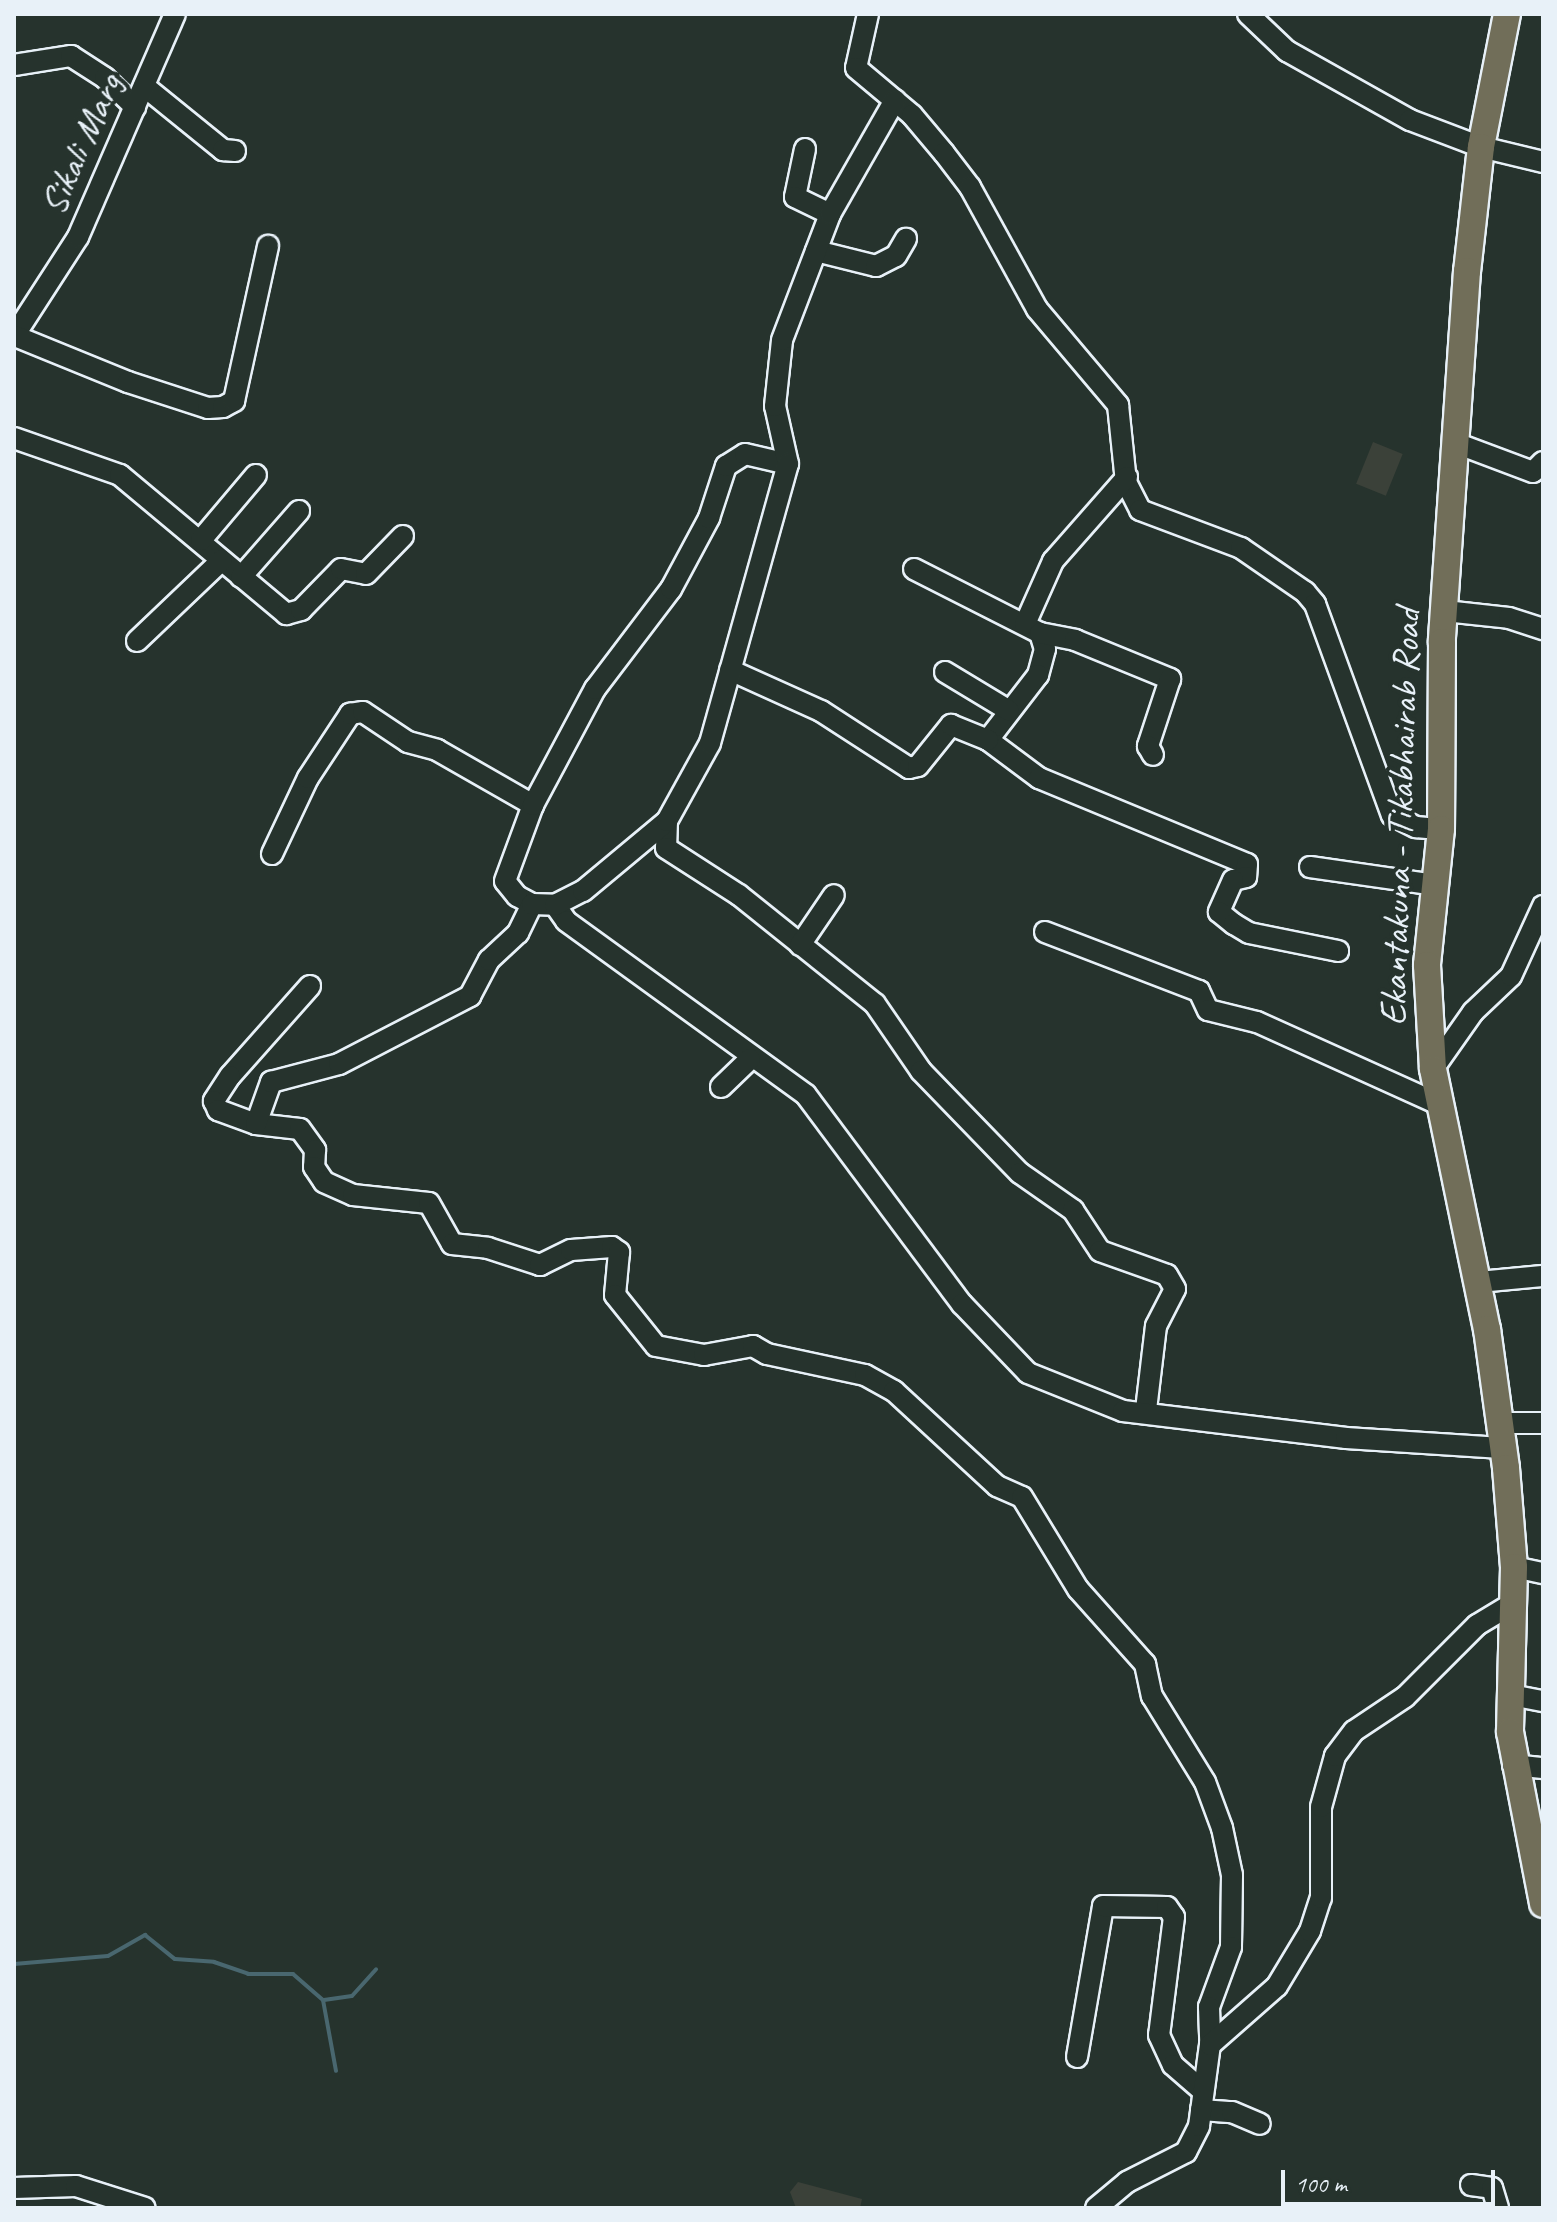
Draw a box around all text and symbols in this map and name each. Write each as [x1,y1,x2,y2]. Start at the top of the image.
street label: Sikali Marg [30,67,132,221]
street label: Ekantakuna - Tikabhairab Road [1370,608,1430,1026]
scale bar [1285,2154,1499,2204]
text: 100 m [1295,2169,1347,2199]

